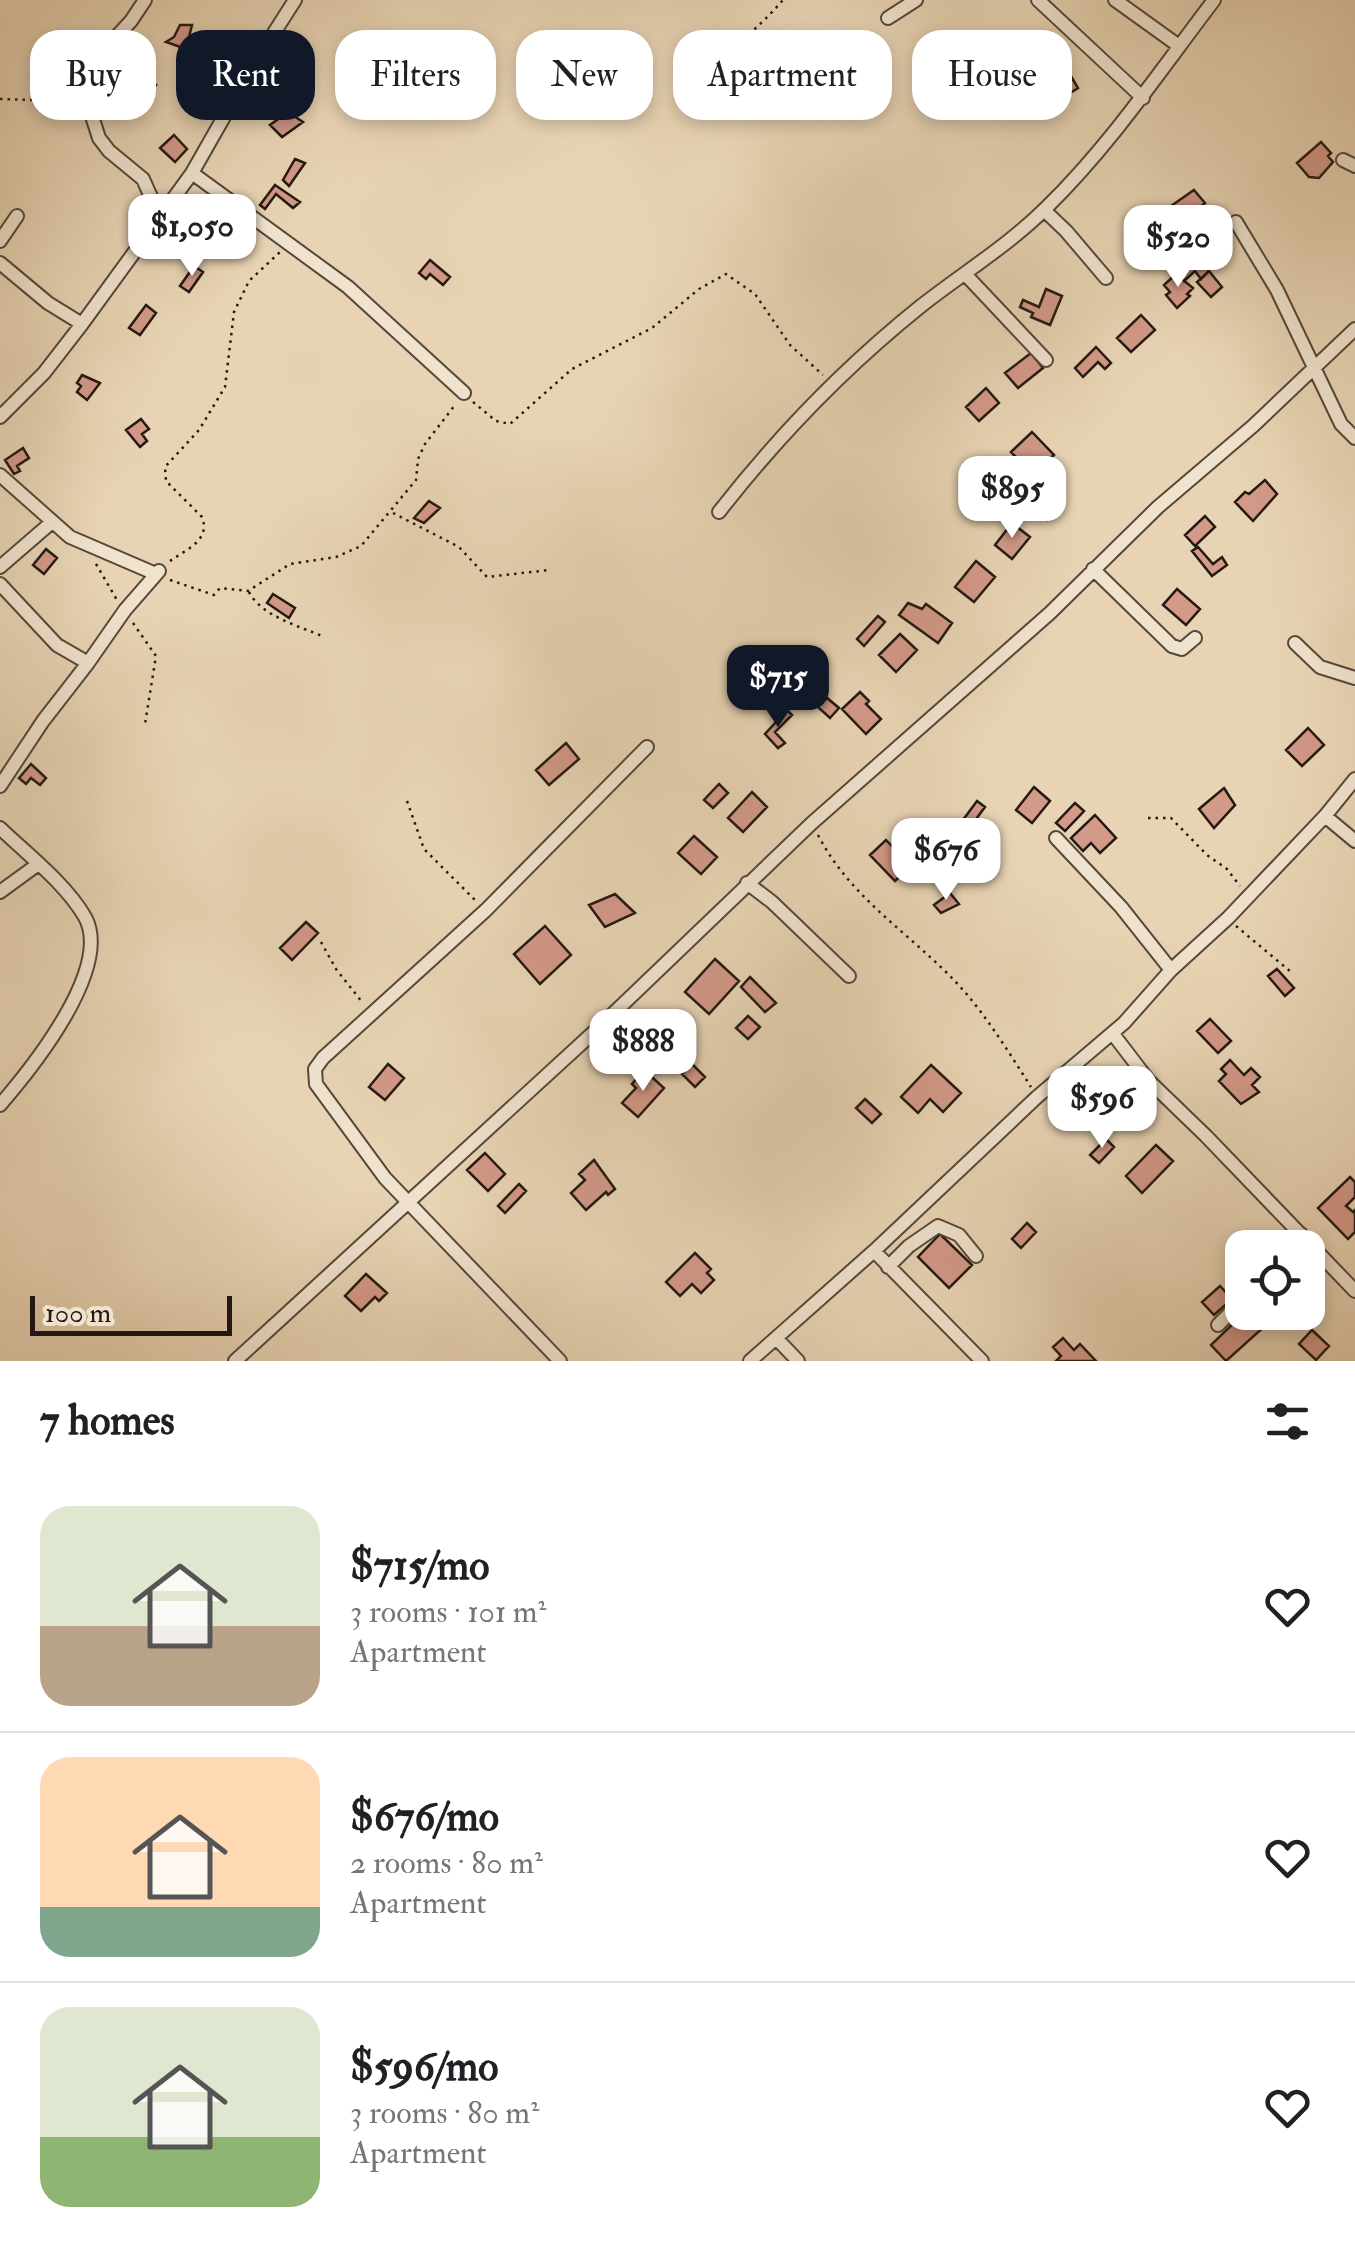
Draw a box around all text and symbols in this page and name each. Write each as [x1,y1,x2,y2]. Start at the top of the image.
chip: Buy [30,30,156,120]
chip: Rent [176,30,315,120]
chip: Filters [335,30,496,120]
chip: New [516,30,653,120]
chip: Apartment [673,30,892,120]
chip: House [912,30,1072,120]
pin: $1,050 [111,194,273,279]
pin: $520 [1119,205,1237,290]
text: $1,050 [150,206,234,246]
text: $520 [1146,217,1210,257]
pin: $895 [953,456,1071,541]
text: $895 [980,468,1044,508]
pin: $715 [719,645,837,730]
text: $715 [749,657,807,697]
pin: $676 [887,818,1005,903]
text: $676 [913,830,979,870]
pin: $888 [584,1009,702,1094]
text: $888 [611,1021,675,1061]
pin: $596 [1043,1066,1161,1151]
text: $596 [1070,1078,1134,1118]
map controls [1225,1230,1325,1330]
button: locate [1225,1230,1325,1330]
scale bar [30,1291,232,1336]
text: 100 m [45,1296,111,1331]
icon: filters [1260,1394,1315,1449]
text: 7 homes [40,1395,175,1447]
text: $715/mo [350,1540,489,1592]
icon: home [120,1546,240,1666]
icon: heart [1260,1579,1315,1634]
text: 3 rooms · 101 m² [350,1592,547,1632]
text: Apartment [350,1632,487,1672]
text: $676/mo [350,1791,499,1843]
icon: home [120,1797,240,1917]
icon: heart [1260,1830,1315,1885]
text: 2 rooms · 80 m² [350,1843,543,1883]
text: Apartment [350,1883,487,1923]
text: $596/mo [350,2041,498,2093]
icon: home [120,2047,240,2167]
icon: heart [1260,2080,1315,2135]
text: 3 rooms · 80 m² [350,2093,539,2133]
text: Apartment [350,2133,487,2173]

